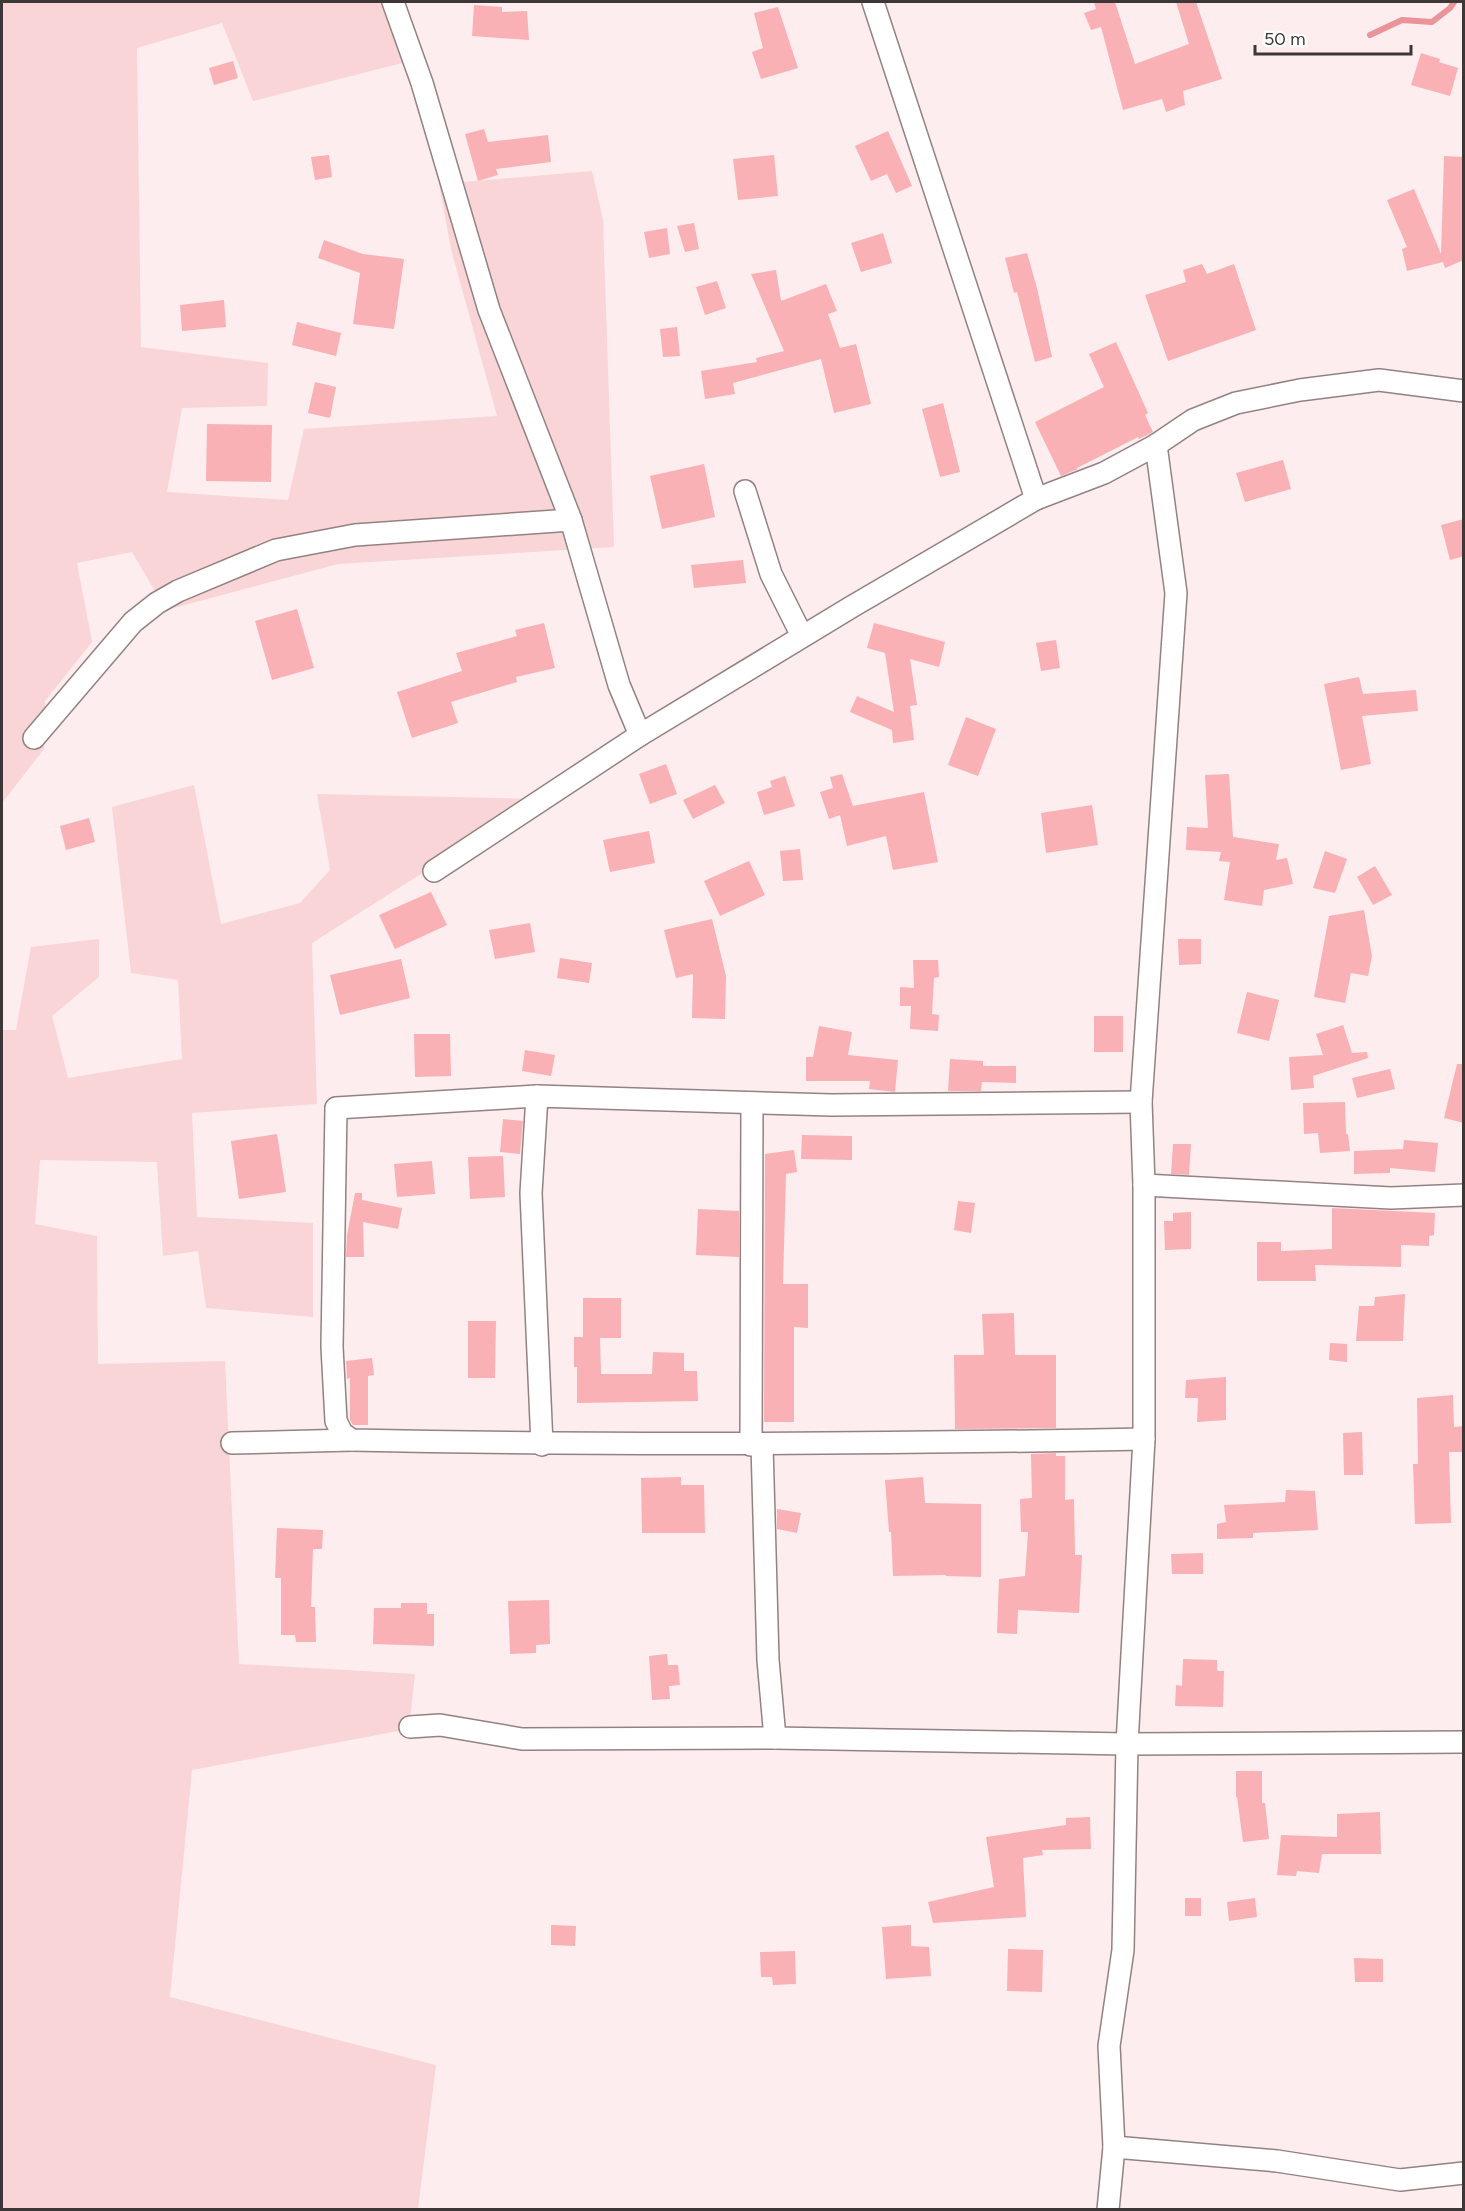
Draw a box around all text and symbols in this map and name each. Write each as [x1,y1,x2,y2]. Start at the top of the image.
scale bar [1255,18,1411,56]
text: 50 m [1264,28,1306,50]

